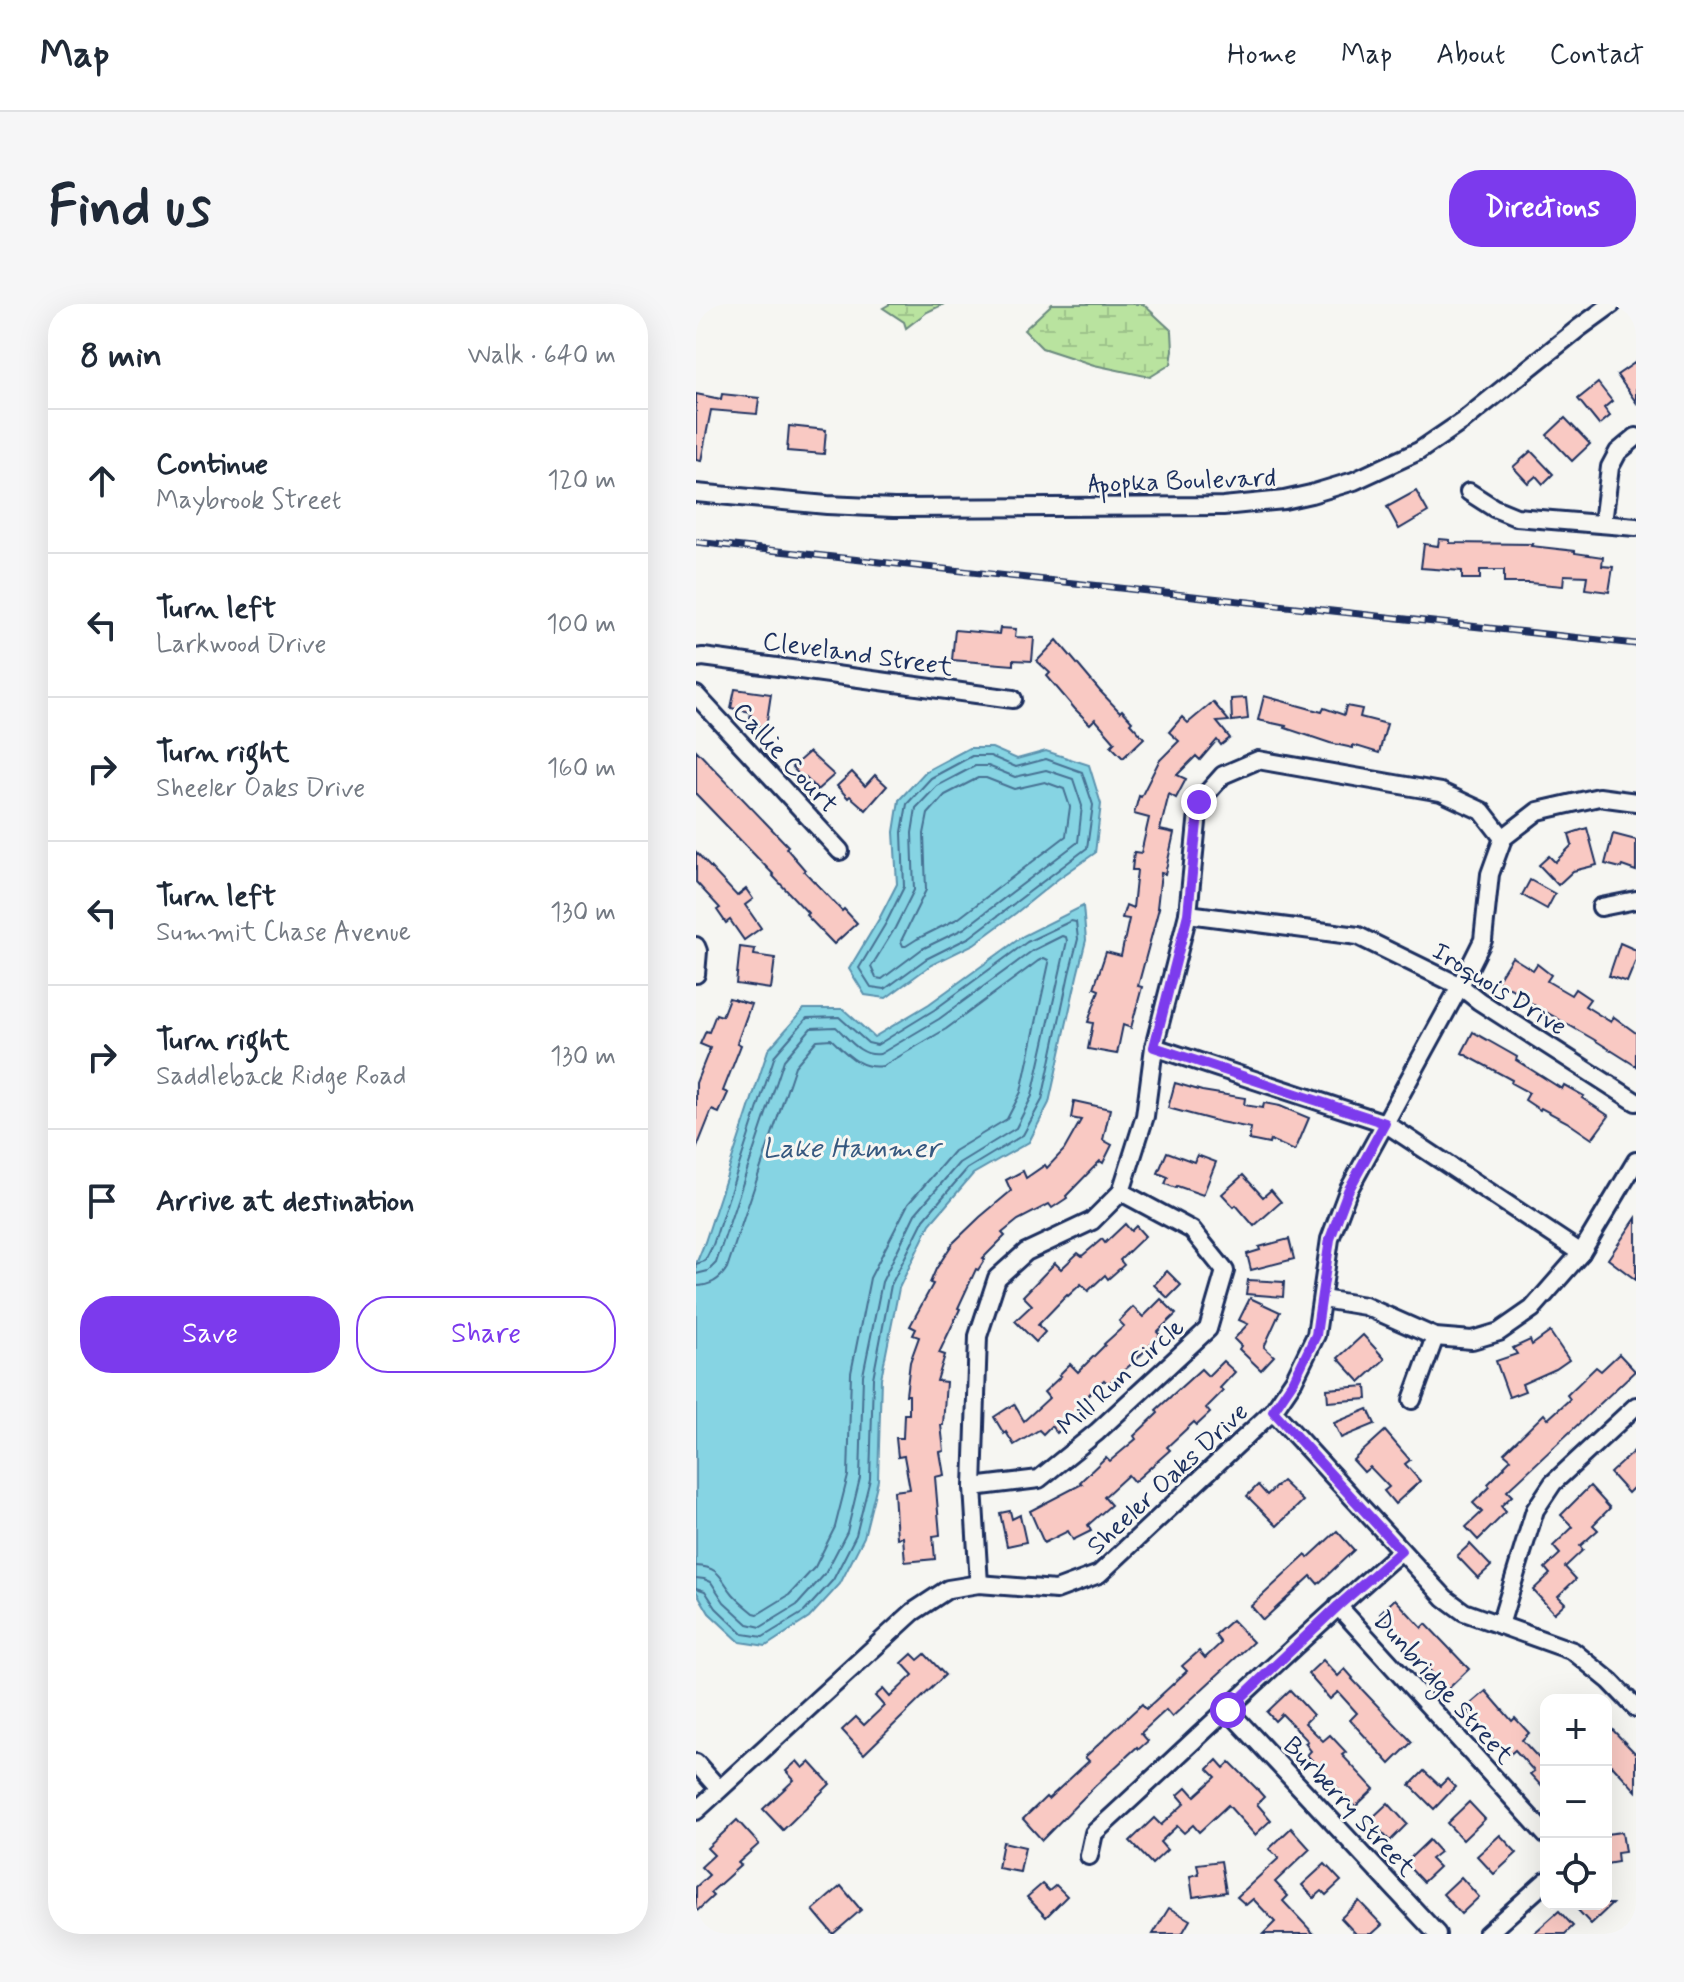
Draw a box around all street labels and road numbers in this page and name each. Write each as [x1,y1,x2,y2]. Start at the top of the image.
street label: Apopka Boulevard [1087,462,1277,505]
street label: Cleveland Street [760,625,955,685]
street label: Callie Court [724,695,845,821]
street label: Iroquois Drive [1425,935,1573,1045]
street label: Mill Run Circle [1050,1311,1192,1444]
street label: Sheeler Oaks Drive [1080,1396,1257,1563]
street label: Dunbridge Street [1363,1604,1520,1774]
street label: Burberry Street [1275,1730,1422,1885]

